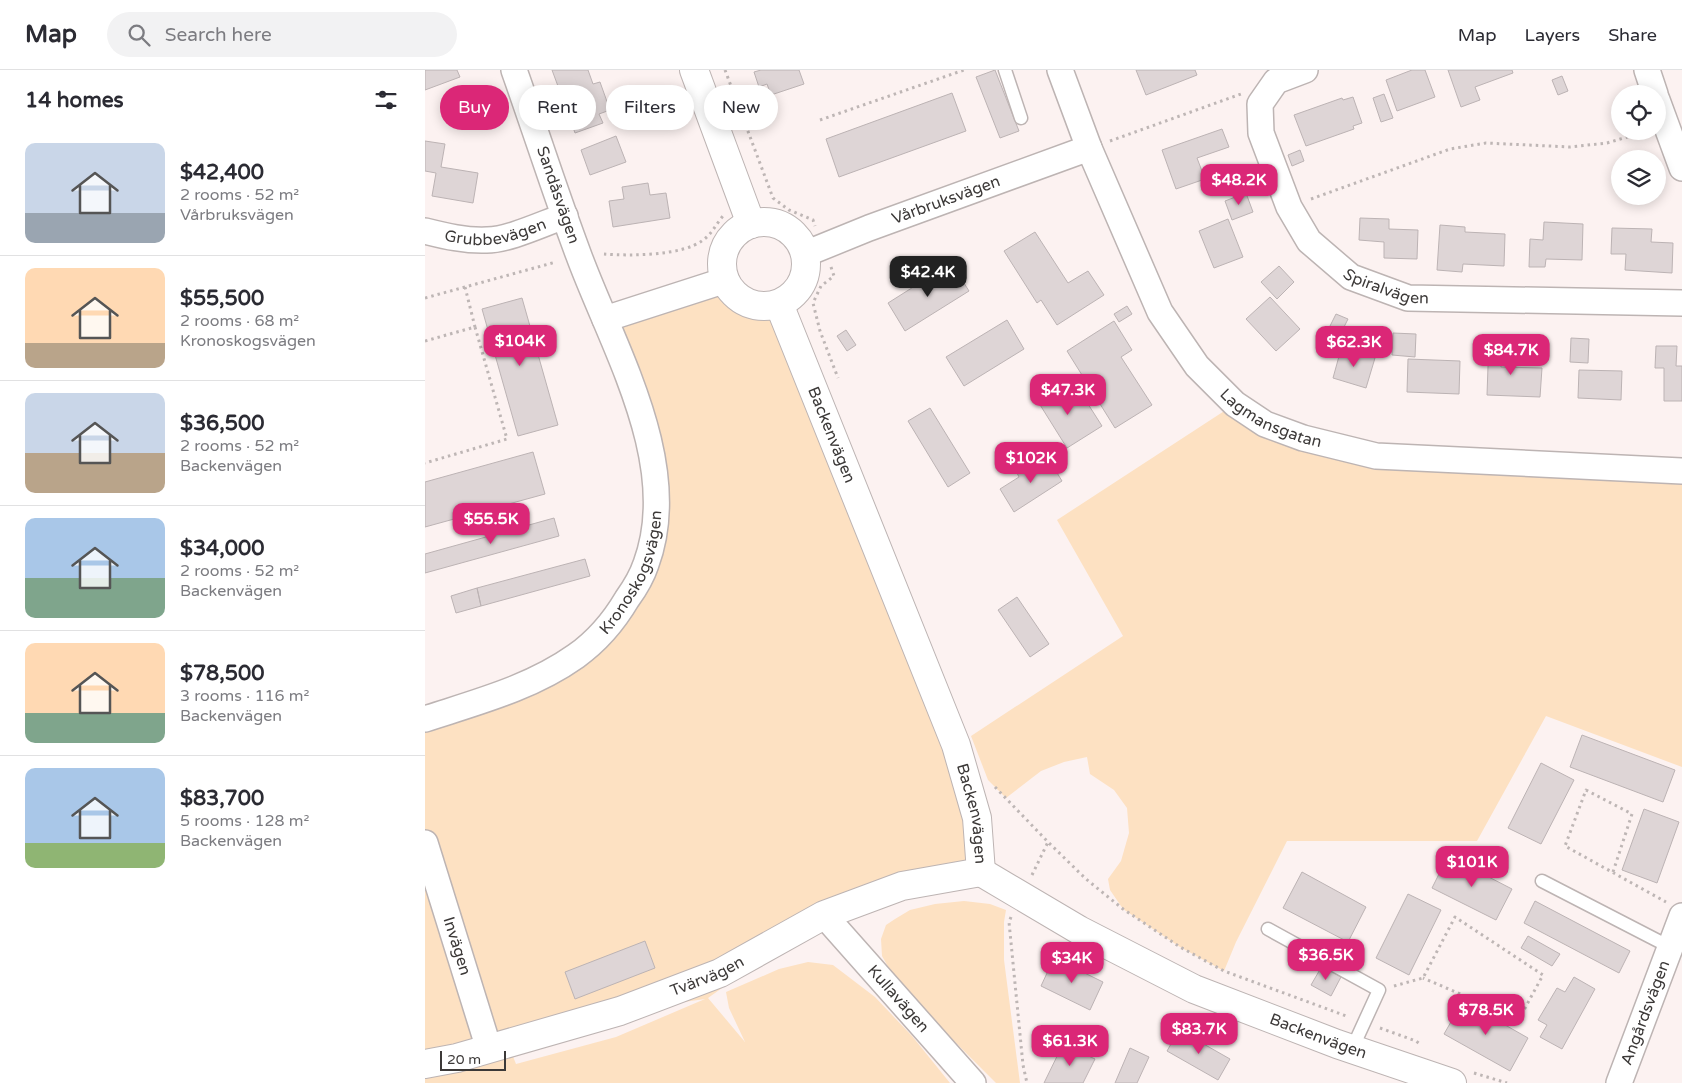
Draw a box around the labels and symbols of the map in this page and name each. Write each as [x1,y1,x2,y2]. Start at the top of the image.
street label: Sandåsvägen [532,144,584,246]
pin: $48.2K [1198,164,1280,206]
street label: Vårbruksvägen [889,171,1003,229]
street label: Grubbevägen [443,214,549,250]
pin: $42.4K [887,256,969,298]
street label: Spiralvägen [1339,264,1429,308]
pin: $104K [485,324,555,367]
pin: $62.3K [1313,326,1395,368]
pin: $84.7K [1470,334,1552,376]
pin: $47.3K [1027,374,1109,416]
street label: Backenvägen [803,384,860,486]
street label: Lagmansgatan [1215,384,1324,452]
pin: $102K [996,442,1066,484]
pin: $55.5K [450,502,532,545]
street label: Kronoskogsvägen [595,510,666,639]
street label: Backenvägen [952,761,990,865]
pin: $101K [1437,846,1507,888]
street label: Invägen [439,914,476,978]
pin: $36.5K [1285,938,1367,981]
pin: $34K [1042,942,1102,984]
street label: Tvärvägen [667,952,748,1001]
street label: Angårdsvägen [1617,958,1674,1068]
street label: Kullavägen [863,961,934,1037]
pin: $78.5K [1445,994,1527,1036]
street label: Backenvägen [1267,1009,1369,1063]
pin: $83.7K [1158,1012,1240,1055]
pin: $61.3K [1029,1024,1111,1067]
scale bar [440,1048,506,1071]

